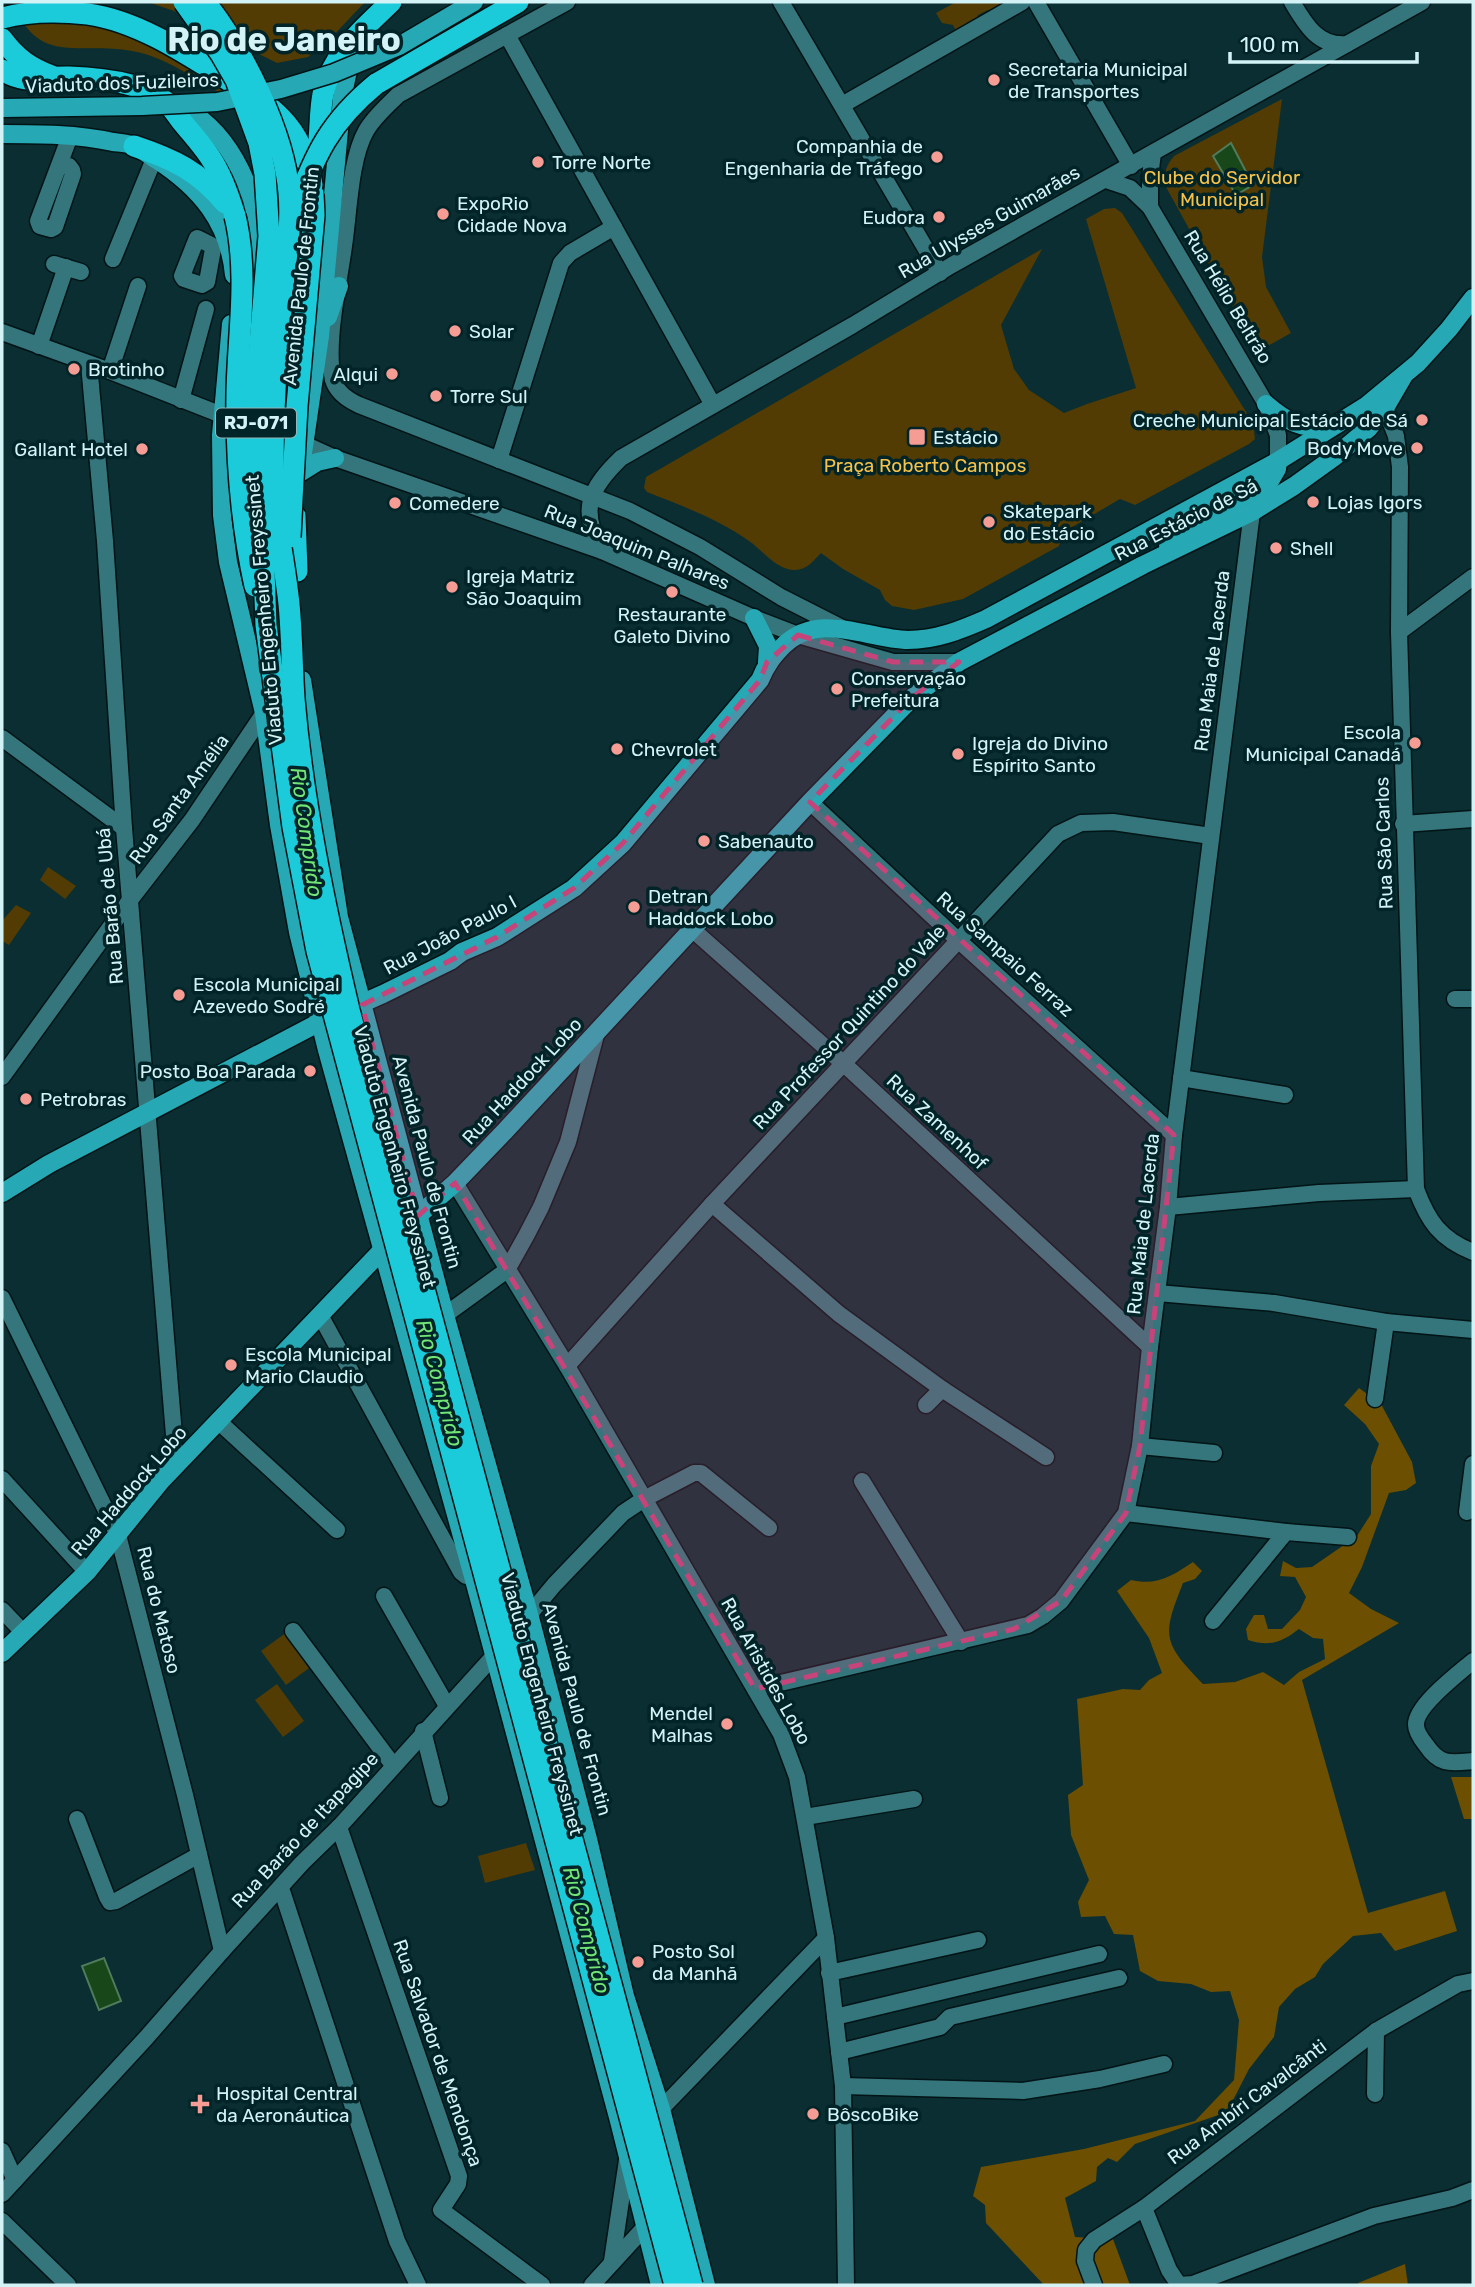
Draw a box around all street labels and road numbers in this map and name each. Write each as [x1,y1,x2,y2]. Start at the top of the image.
street label: Viaduto dos Fuzileiros [25,68,219,98]
street label: Rua Ulysses Guimarães [894,161,1084,283]
street label: Avenida Paulo de Frontin [278,165,324,387]
street label: Rua Hélio Beltrão [1179,226,1277,368]
road number: RJ-071 [216,408,296,438]
street label: Viaduto Engenheiro Freyssinet [241,473,287,746]
street label: Rua Estácio de Sá [1111,474,1261,566]
street label: Rua Joaquim Palhares [541,499,733,595]
street label: Rua Maia de Lacerda [1189,569,1235,753]
street label: Rua Santa Amélia [124,730,234,868]
street label: Rua São Carlos [1370,776,1398,910]
street label: Rua Barão de Ubá [92,827,128,985]
street label: Rua Sampaio Ferraz [932,887,1078,1021]
street label: Rua João Paulo I [380,890,520,980]
street label: Rua Professor Quintino do Vale [748,920,950,1134]
street label: Rua Haddock Lobo [457,1013,587,1149]
street label: Viaduto Engenheiro Freyssinet [349,1023,441,1291]
street label: Avenida Paulo de Frontin [387,1053,467,1271]
street label: Rua Zamenhof [882,1069,993,1175]
street label: Rua Maia de Lacerda [1122,1132,1164,1316]
street label: Rua Haddock Lobo [66,1421,192,1561]
street label: Rua do Matoso [132,1544,186,1676]
street label: Viaduto Engenheiro Freyssinet [496,1570,588,1838]
street label: Rua Aristides Lobo [716,1593,816,1749]
street label: Avenida Paulo de Frontin [537,1600,617,1818]
street label: Rua Barão de Itapagipe [227,1747,383,1913]
street label: Rua Salvador de Mendonça [388,1936,488,2170]
street label: Rua Ambíri Cavalcânti [1163,2035,1331,2169]

